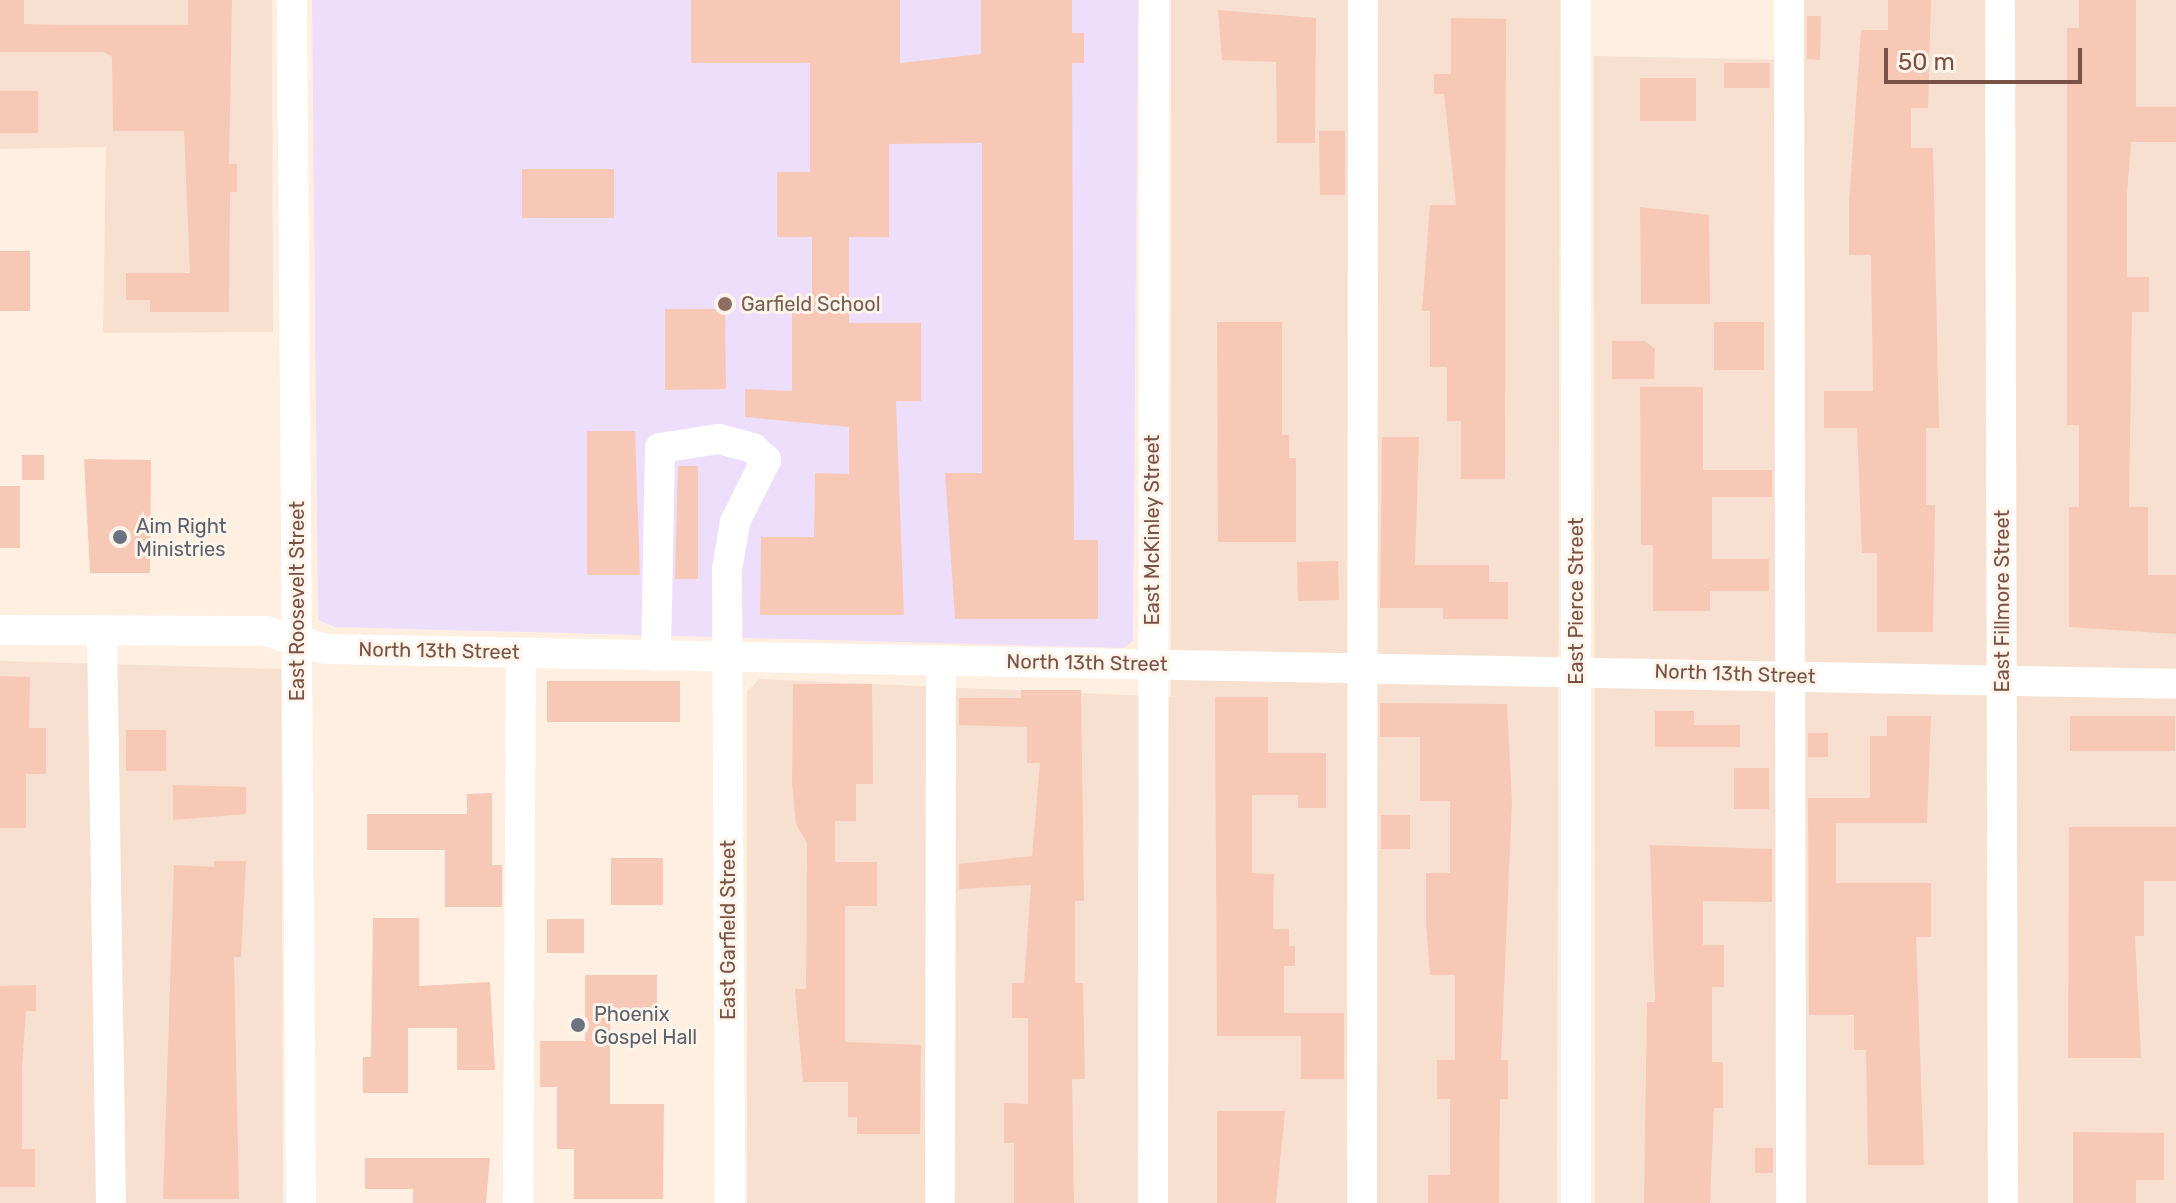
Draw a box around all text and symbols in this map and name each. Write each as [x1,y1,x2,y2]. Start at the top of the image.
scale bar [1888,32,2086,82]
text: 50 m [1898,48,1955,76]
place label: Garfield School [741,292,881,316]
marker: Garfield School [716,295,734,313]
street label: East McKinley Street [1140,434,1164,626]
street label: East Roosevelt Street [285,501,309,701]
street label: East Fillmore Street [1990,510,2014,692]
place label: Aim Right Ministries [136,514,227,561]
street label: East Pierce Street [1564,517,1588,685]
marker: Aim Right Ministries [111,528,129,546]
street label: North 13th Street [358,638,520,664]
street label: North 13th Street [1006,650,1168,676]
street label: North 13th Street [1654,659,1816,689]
street label: East Garfield Street [716,840,740,1020]
place label: Phoenix Gospel Hall [594,1002,697,1049]
marker: Phoenix Gospel Hall [569,1016,587,1034]

